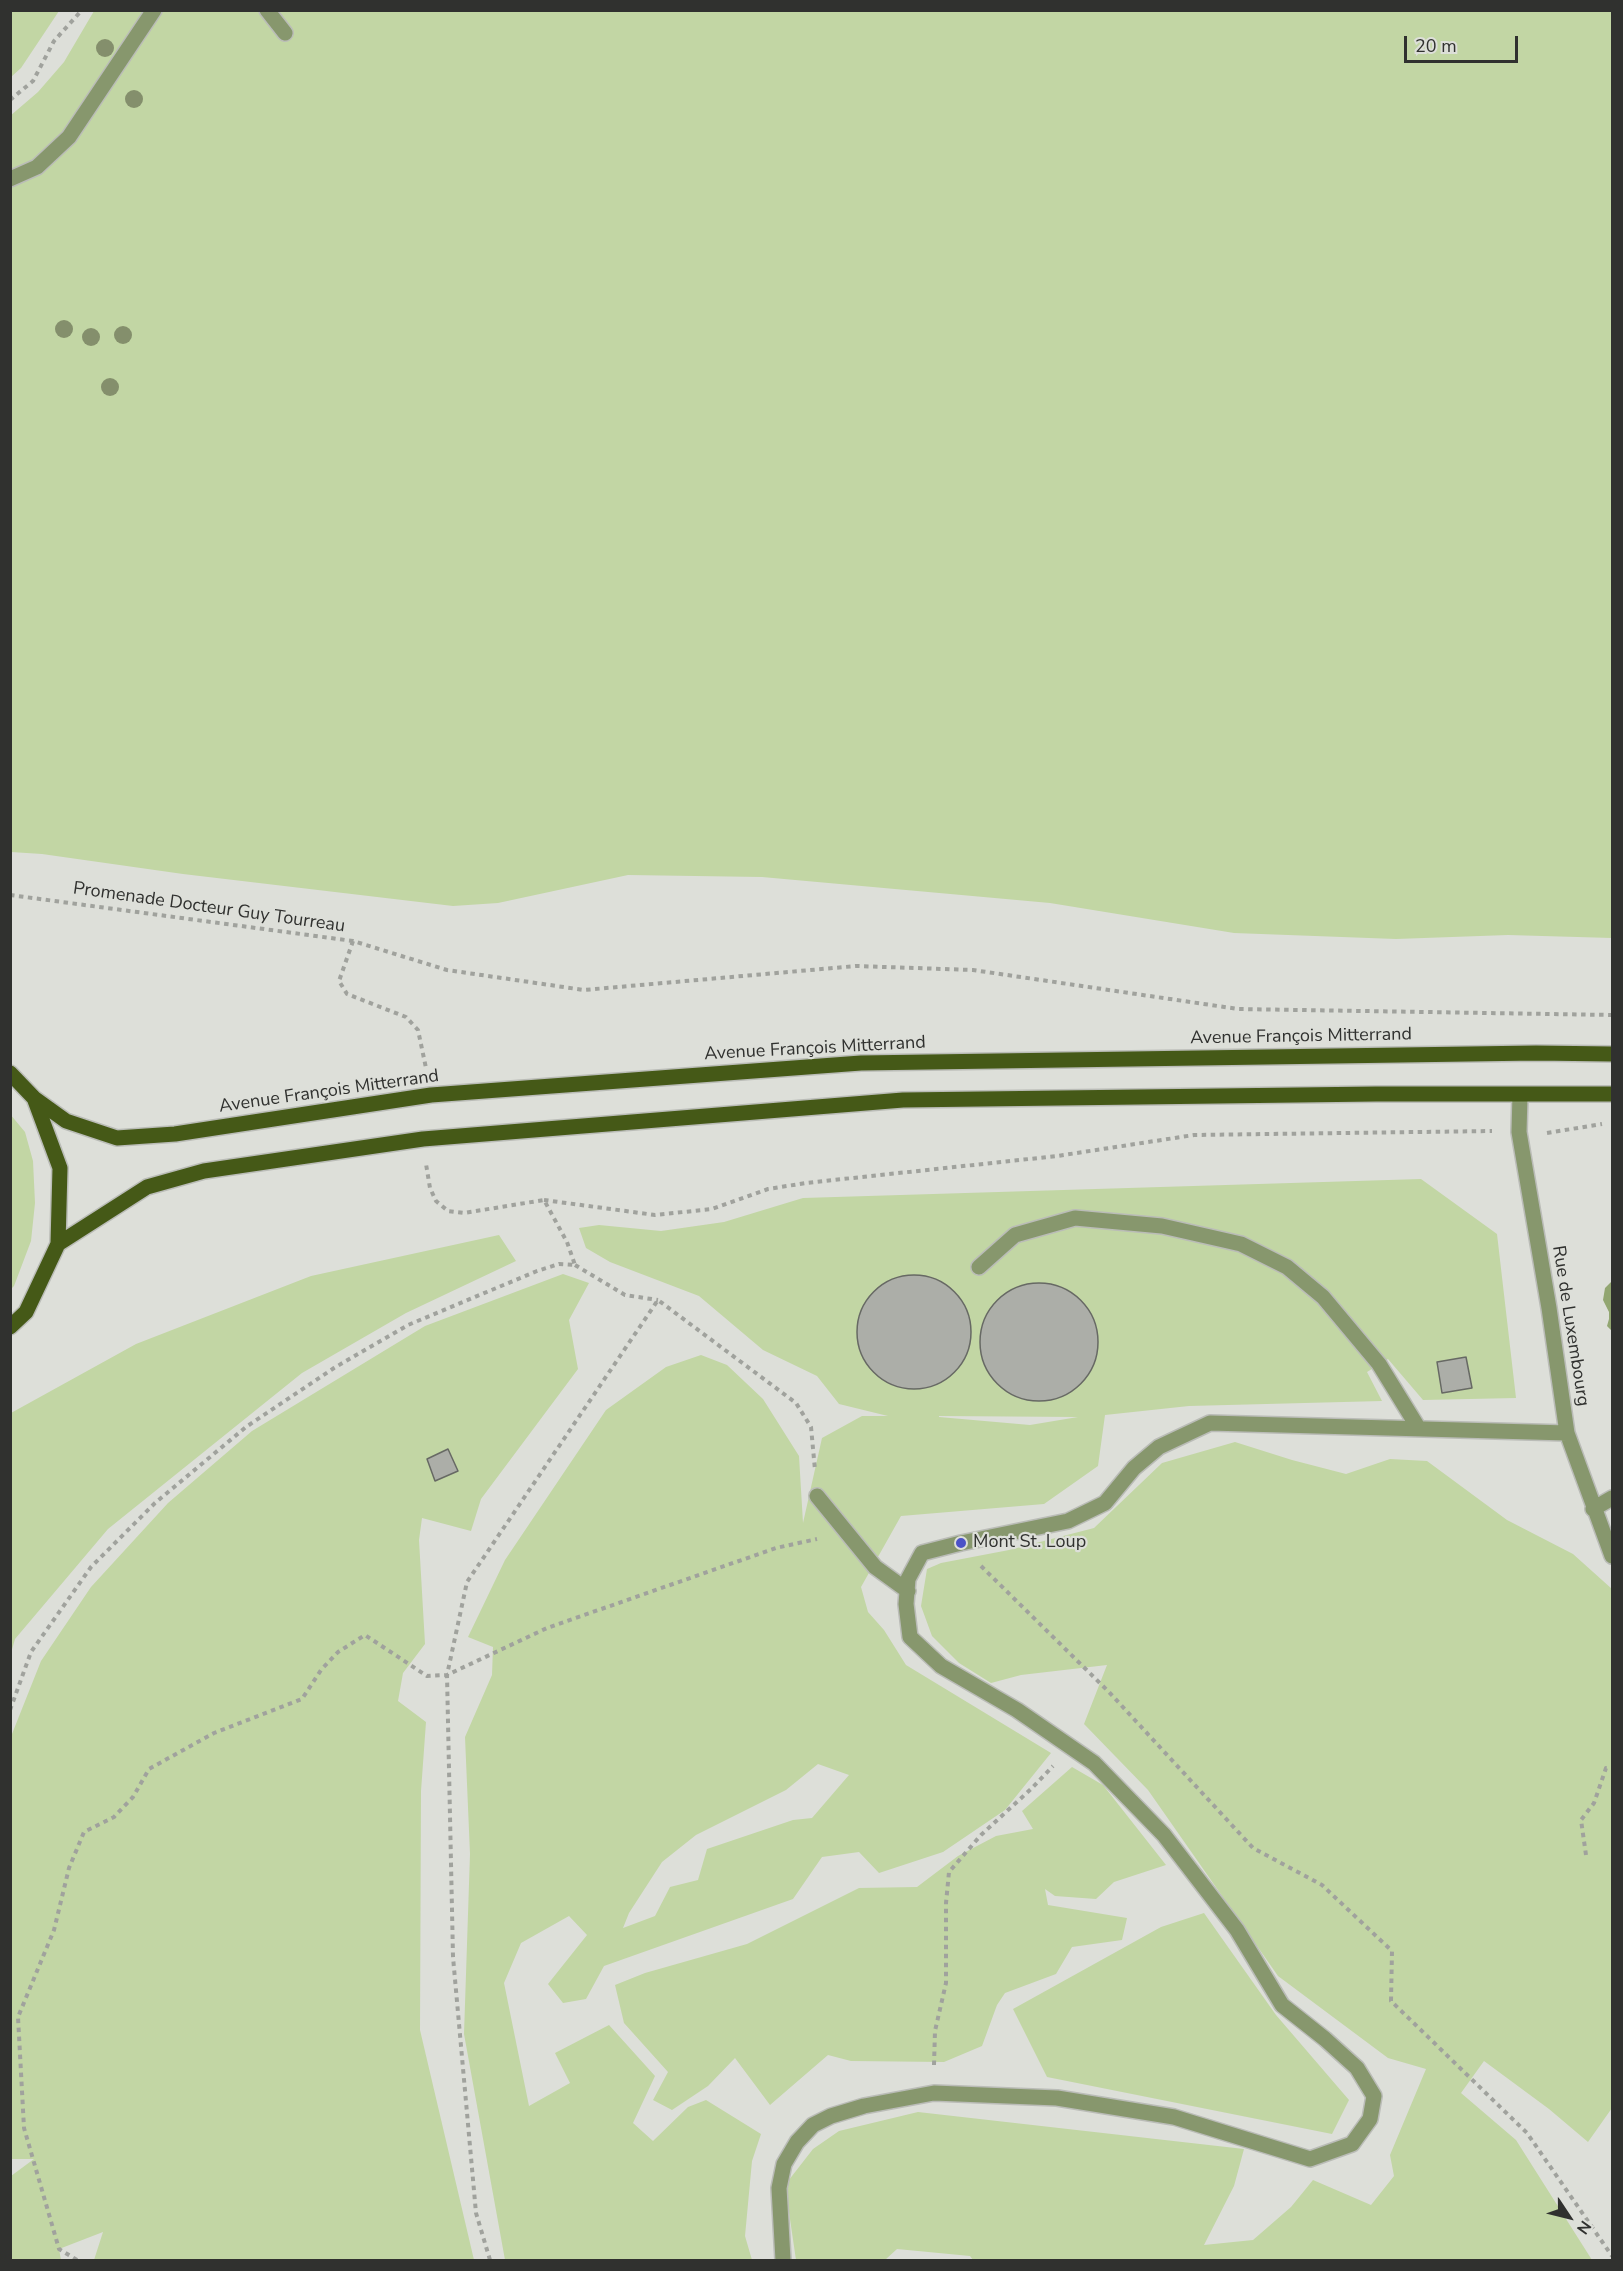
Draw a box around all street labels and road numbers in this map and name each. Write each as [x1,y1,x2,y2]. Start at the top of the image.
street label: Promenade Docteur Guy Tourreau [72,878,346,938]
street label: Avenue François Mitterrand [1190,1024,1412,1050]
street label: Avenue François Mitterrand [704,1032,926,1066]
street label: Avenue François Mitterrand [218,1066,440,1118]
street label: Rue de Luxembourg [1547,1244,1593,1408]

